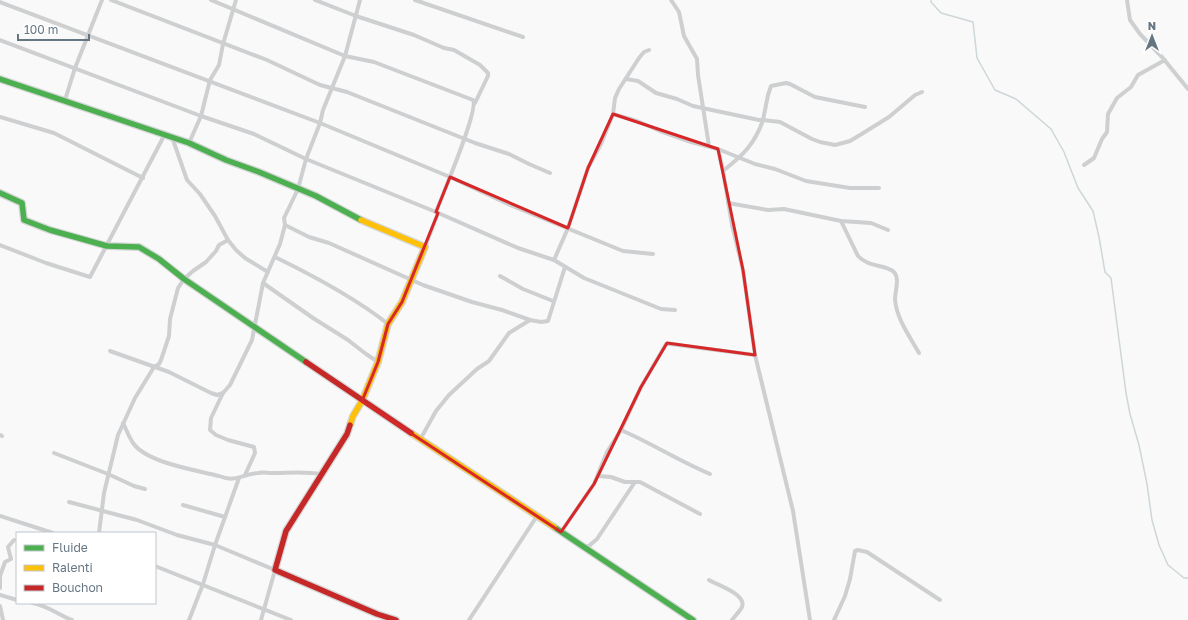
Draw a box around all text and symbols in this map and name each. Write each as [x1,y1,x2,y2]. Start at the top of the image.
scale bar [18,16,89,42]
north arrow [1132,16,1172,56]
text: N [1148,19,1156,32]
text: 100 m [24,22,58,37]
legend [16,532,156,604]
text: Fluide [52,540,88,555]
text: Ralenti [52,560,93,575]
text: Bouchon [52,580,103,595]

